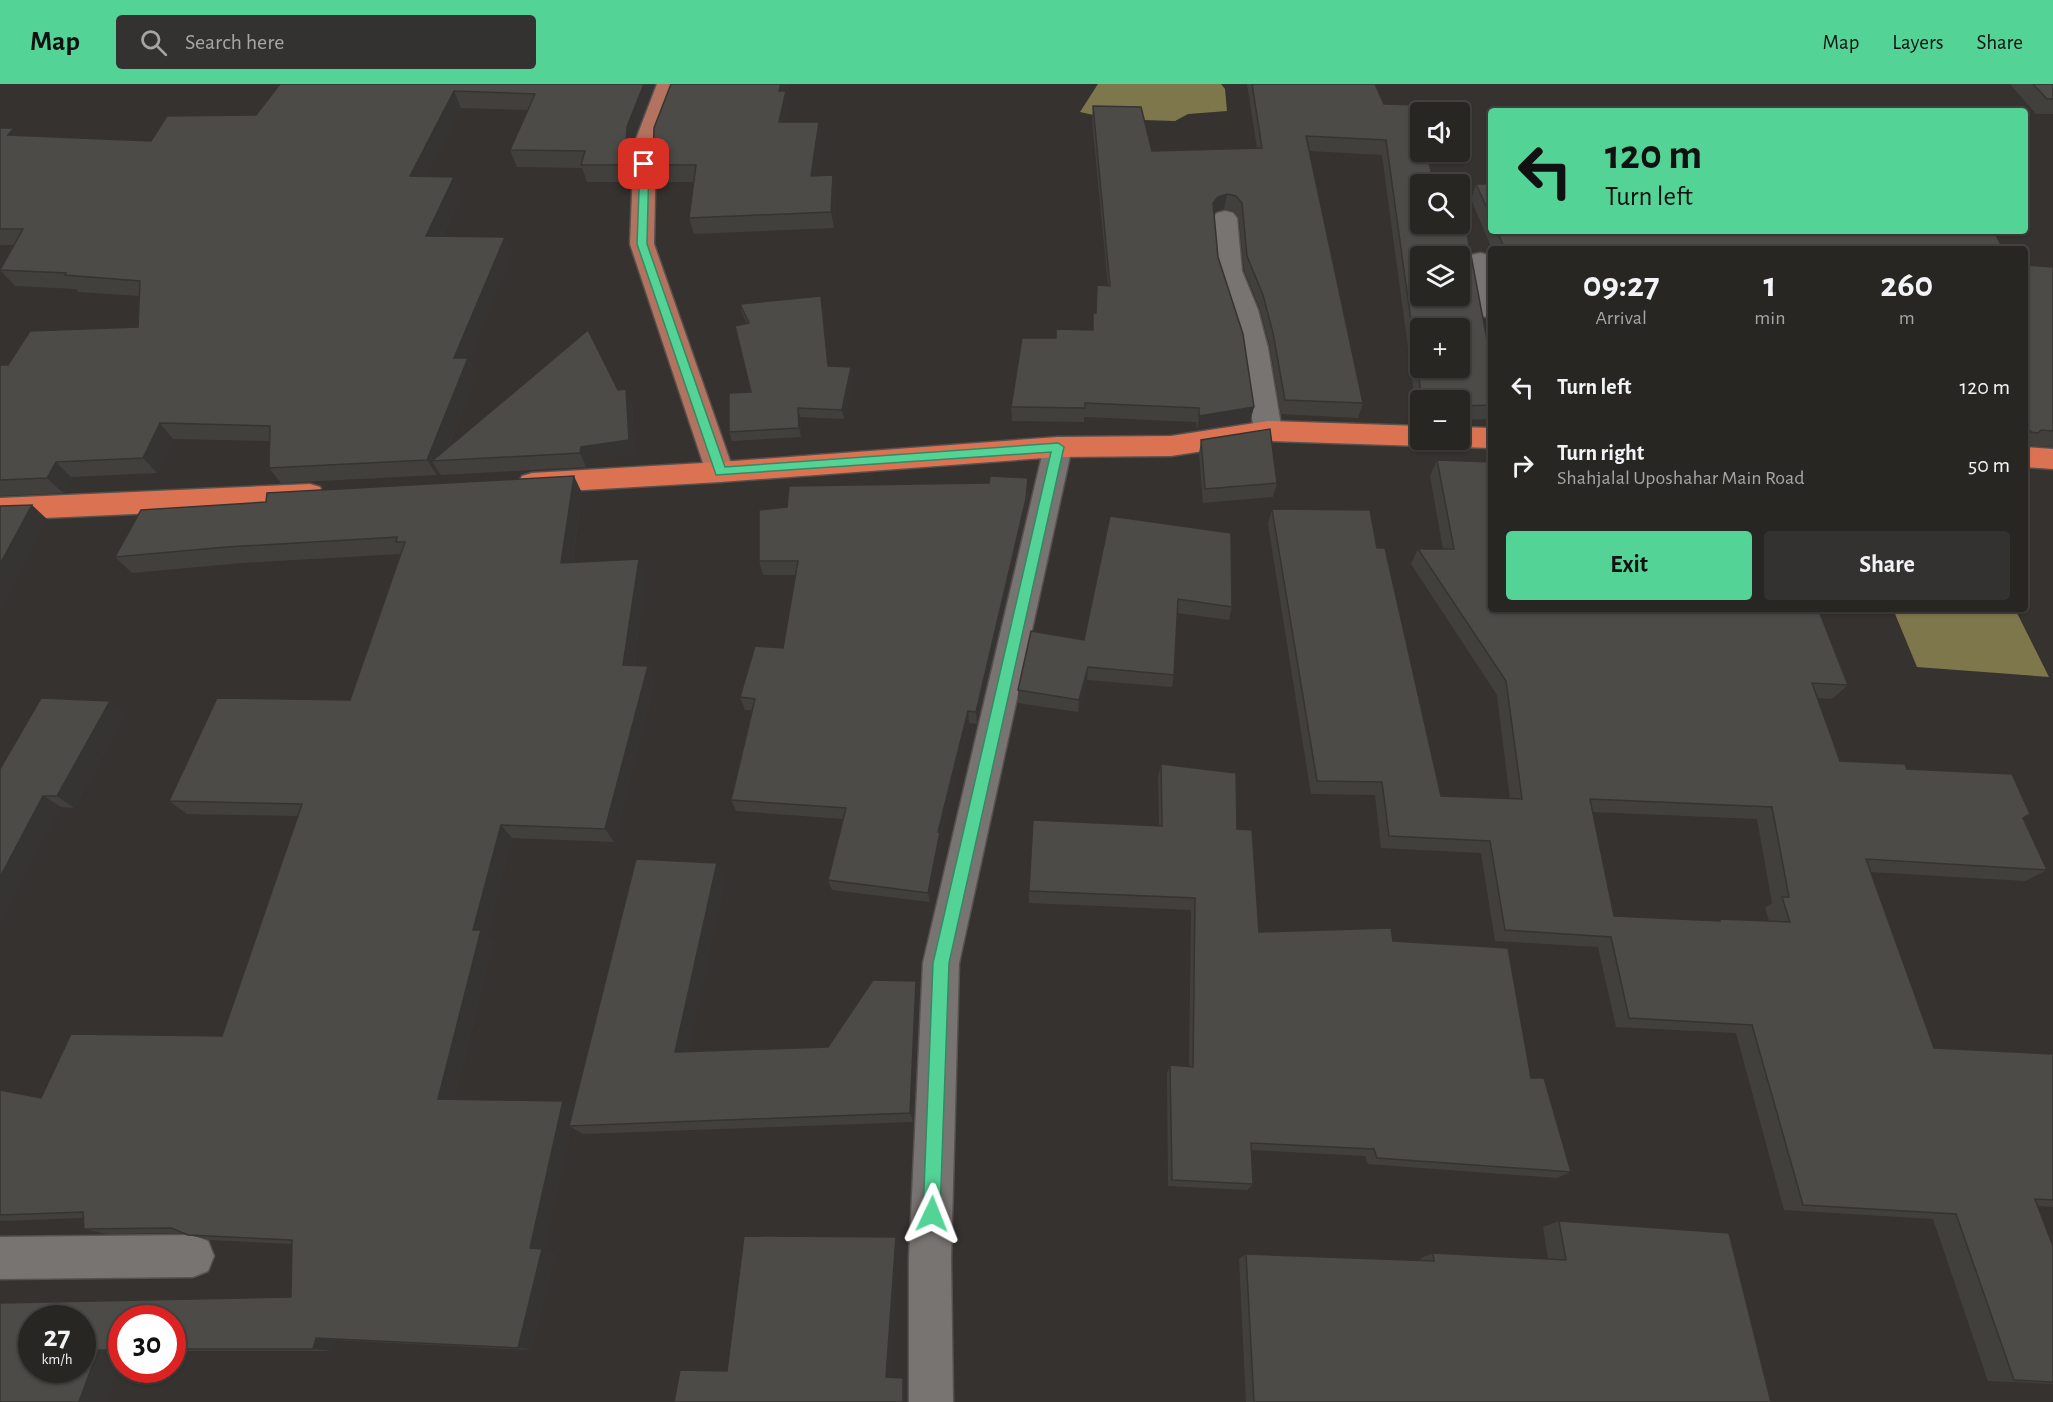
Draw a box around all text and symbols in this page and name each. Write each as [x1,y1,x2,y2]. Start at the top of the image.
search box [116,15,536,69]
icon: search [137,26,170,59]
text: Map [30,28,80,56]
text: Search here [185,31,284,53]
text: Map [1823,32,1859,53]
text: Layers [1892,32,1943,53]
text: Share [1976,32,2023,53]
map controls [1410,102,1470,450]
button: sound [1410,102,1470,162]
icon: left [1506,132,1584,210]
text: 120 m [1605,134,1702,176]
pin [618,138,669,189]
icon: arrive [627,147,660,180]
button: search [1410,174,1470,234]
text: Turn left [1605,183,1693,210]
button: layers [1410,246,1470,306]
text: 09:27 [1583,267,1660,303]
text: 1 [1763,267,1776,303]
text: 260 [1880,267,1933,303]
text: Arrival [1595,308,1647,328]
text: min [1754,308,1785,328]
text: m [1899,308,1915,328]
button: + [1410,318,1470,378]
icon: left [1506,371,1539,404]
text: Turn left [1557,376,1631,398]
text: 120 m [1960,376,2010,398]
button: − [1410,390,1470,450]
text: Turn right [1557,442,1644,464]
icon: right [1506,449,1539,482]
text: 50 m [1968,454,2010,476]
text: Shahjalal Uposhahar Main Road [1557,468,1805,488]
button: Exit [1506,531,1752,600]
button: Share [1764,531,2010,600]
position arrow [900,1182,964,1246]
speed limit sign: 30 [108,1305,186,1383]
text: 27 [43,1322,71,1352]
text: km/h [42,1352,72,1367]

